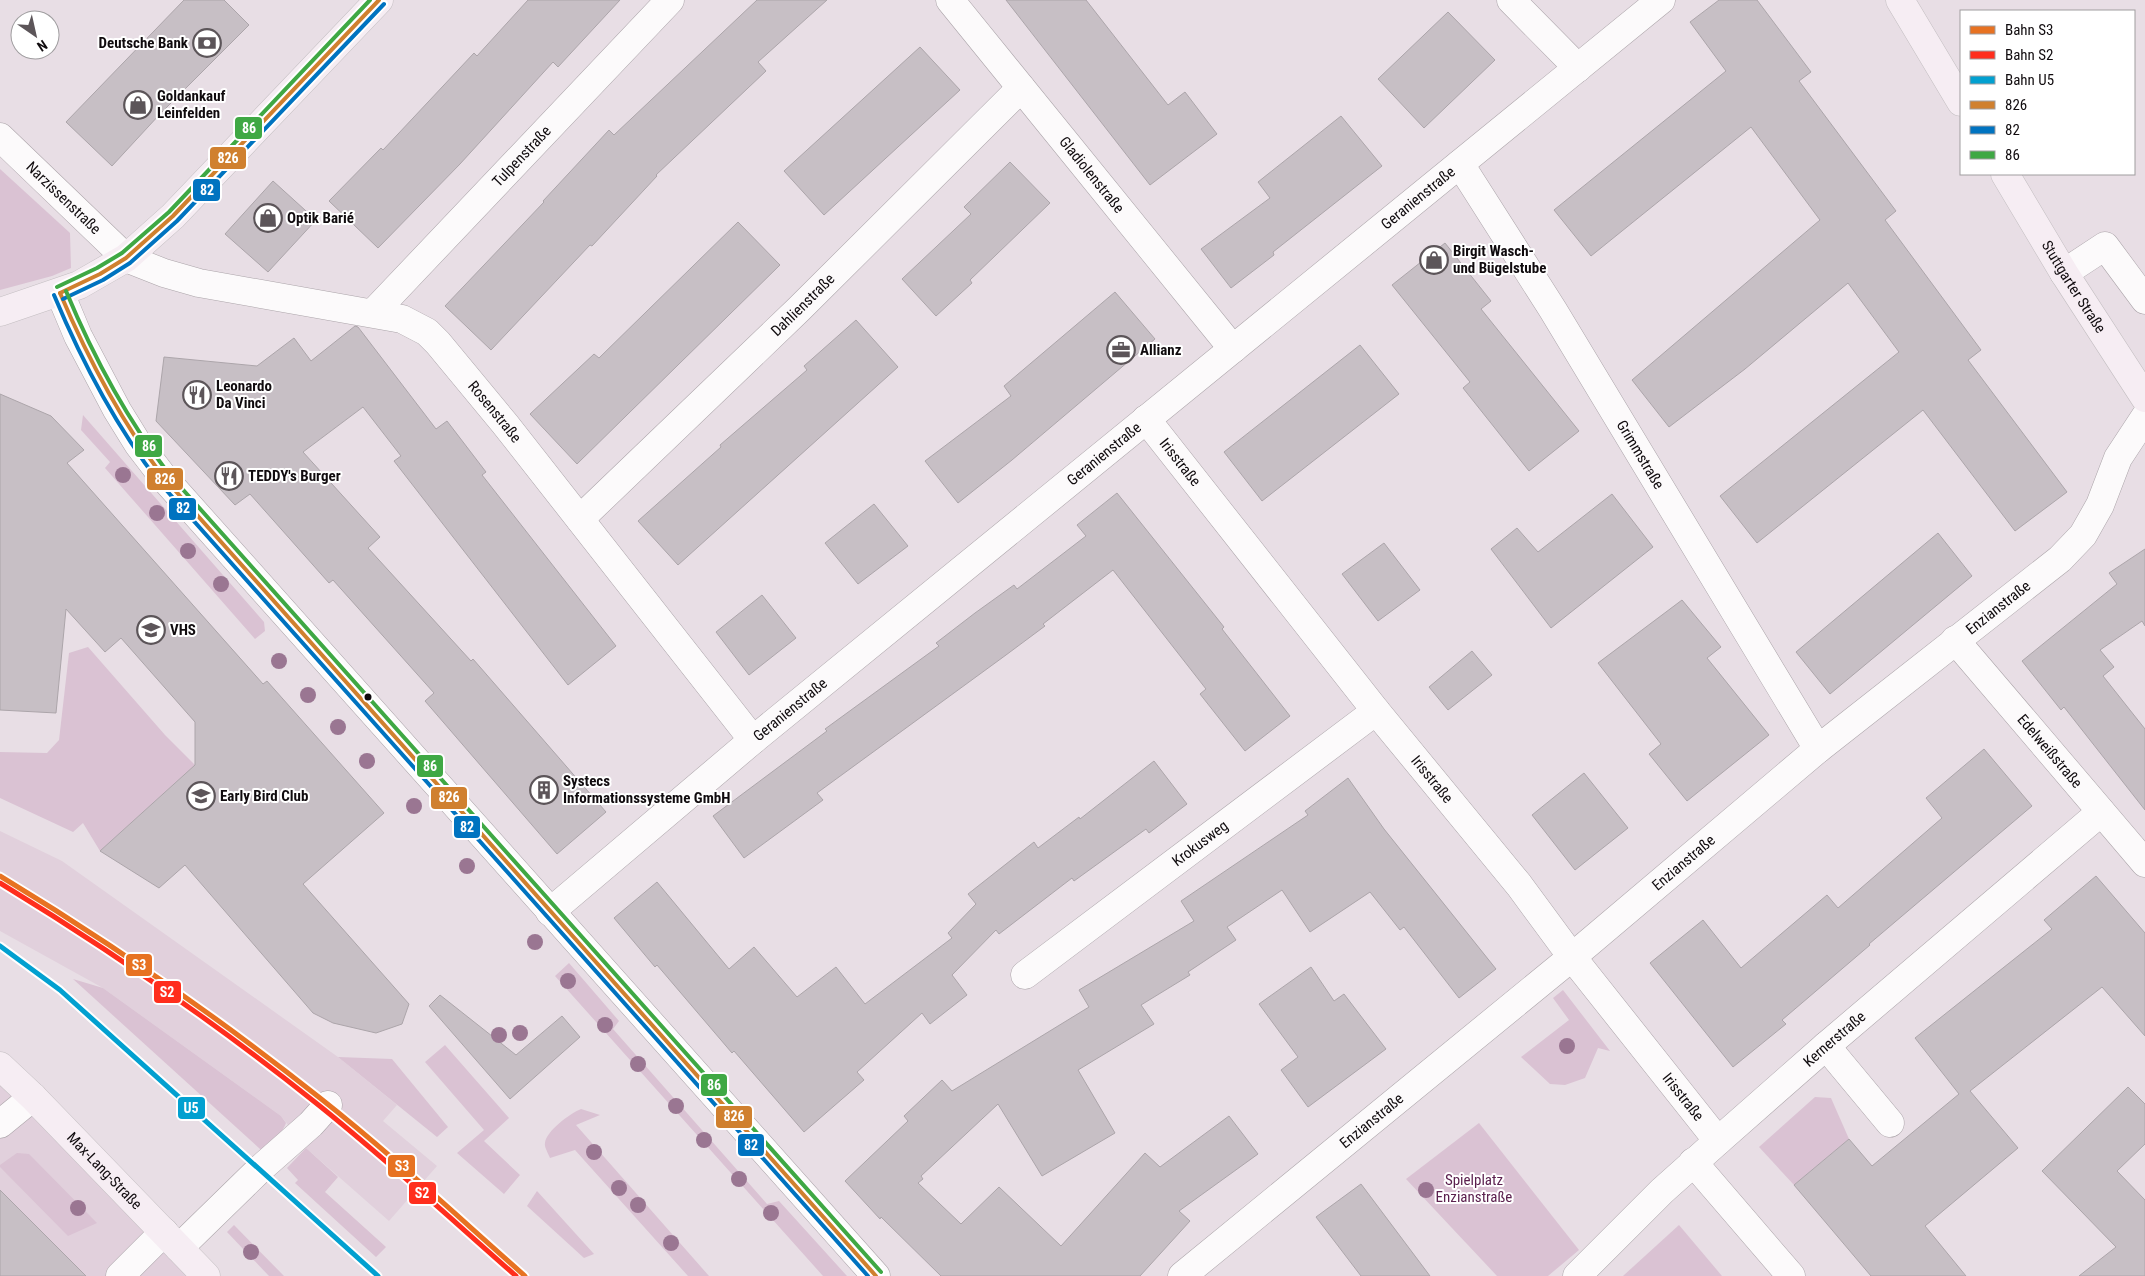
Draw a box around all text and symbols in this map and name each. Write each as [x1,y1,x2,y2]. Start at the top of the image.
north arrow [10,10,60,60]
legend [1960,10,2135,175]
text: Bahn S3 [2005,21,2054,39]
bank icon: Deutsche Bank [192,28,222,58]
place label: Deutsche Bank [99,34,189,52]
text: N [34,37,50,55]
text: Bahn S2 [2005,46,2054,64]
text: Bahn U5 [2005,71,2054,89]
place label: Goldankauf Leinfelden [157,87,226,122]
shop icon: Goldankauf Leinfelden [123,90,153,120]
text: 826 [2005,96,2027,114]
line badge: 86 [234,116,263,140]
text: 86 [242,120,256,136]
text: 82 [2005,121,2020,139]
street label: Tulpenstraße [489,122,555,191]
street label: Gladiolenstraße [1055,133,1128,217]
line badge: 826 [209,146,247,170]
text: 86 [2005,146,2020,164]
text: 826 [217,150,239,166]
street label: Narzissenstraße [22,158,105,238]
street label: Geranienstraße [1377,163,1459,233]
line badge: 82 [192,178,221,202]
text: 82 [200,182,214,198]
shop icon: Optik Barié [253,203,283,233]
place label: Optik Barié [287,209,354,227]
street label: Stuttgarter Straße [2038,237,2109,336]
place label: Birgit Wasch- und Bügelstube [1453,242,1546,277]
shop icon: Birgit Wasch- und Bügelstube [1419,245,1449,275]
street label: Dahlienstraße [767,270,838,340]
office icon: Allianz [1106,335,1136,365]
place label: Allianz [1140,341,1182,359]
place label: Leonardo Da Vinci [216,377,272,412]
street label: Rosenstraße [464,377,525,446]
restaurant icon: Leonardo Da Vinci [182,380,212,410]
street label: Grimmstraße [1613,417,1668,492]
street label: Geranienstraße [1064,418,1145,489]
line badge: 86 [134,434,163,458]
street label: Irisstraße [1156,435,1205,490]
text: 86 [142,438,156,454]
restaurant icon: TEDDY's Burger [214,461,244,491]
line badge: 826 [146,467,184,491]
place label: TEDDY's Burger [248,467,341,485]
text: 826 [154,471,176,487]
line badge: 82 [168,497,197,521]
text: 82 [176,500,190,516]
street label: Enzianstraße [1962,577,2034,638]
school or university icon: VHS [136,615,166,645]
place label: VHS [170,621,196,639]
street label: Geranienstraße [750,674,831,745]
unlabelled marker [363,692,373,702]
street label: Edelweißstraße [2013,711,2086,792]
street label: Irisstraße [1407,752,1457,807]
line badge: 86 [416,754,444,778]
text: 86 [423,758,437,774]
place label: Systecs Informationssysteme GmbH [563,772,730,807]
building icon: Systecs Informationssysteme GmbH [529,775,559,805]
school or university icon: Early Bird Club [186,781,216,811]
line badge: 826 [430,786,468,810]
place label: Early Bird Club [220,787,308,805]
text: 826 [438,789,460,805]
line badge: 82 [453,815,481,839]
street label: Krokusweg [1169,817,1231,870]
text: 82 [460,819,474,835]
street label: Enzianstraße [1648,831,1719,894]
line badge: S3 [125,953,153,977]
text: S3 [132,957,146,973]
line badge: S2 [153,980,182,1004]
text: S2 [160,984,174,1000]
street label: Kernerstraße [1800,1007,1869,1071]
street label: Irisstraße [1659,1069,1708,1125]
line badge: 86 [700,1073,728,1097]
text: 86 [707,1077,721,1093]
street label: Enzianstraße [1336,1090,1407,1152]
line badge: U5 [177,1096,206,1120]
text: U5 [183,1100,199,1116]
line badge: 826 [715,1105,753,1129]
text: 826 [723,1108,745,1124]
street label: Max-Lang-Straße [63,1129,146,1213]
line badge: 82 [737,1133,765,1157]
text: 82 [744,1137,758,1153]
line badge: S3 [387,1154,416,1178]
text: S3 [395,1158,409,1174]
park label: Spielplatz Enzianstraße [1436,1171,1512,1206]
line badge: S2 [408,1181,437,1205]
text: S2 [415,1185,429,1201]

